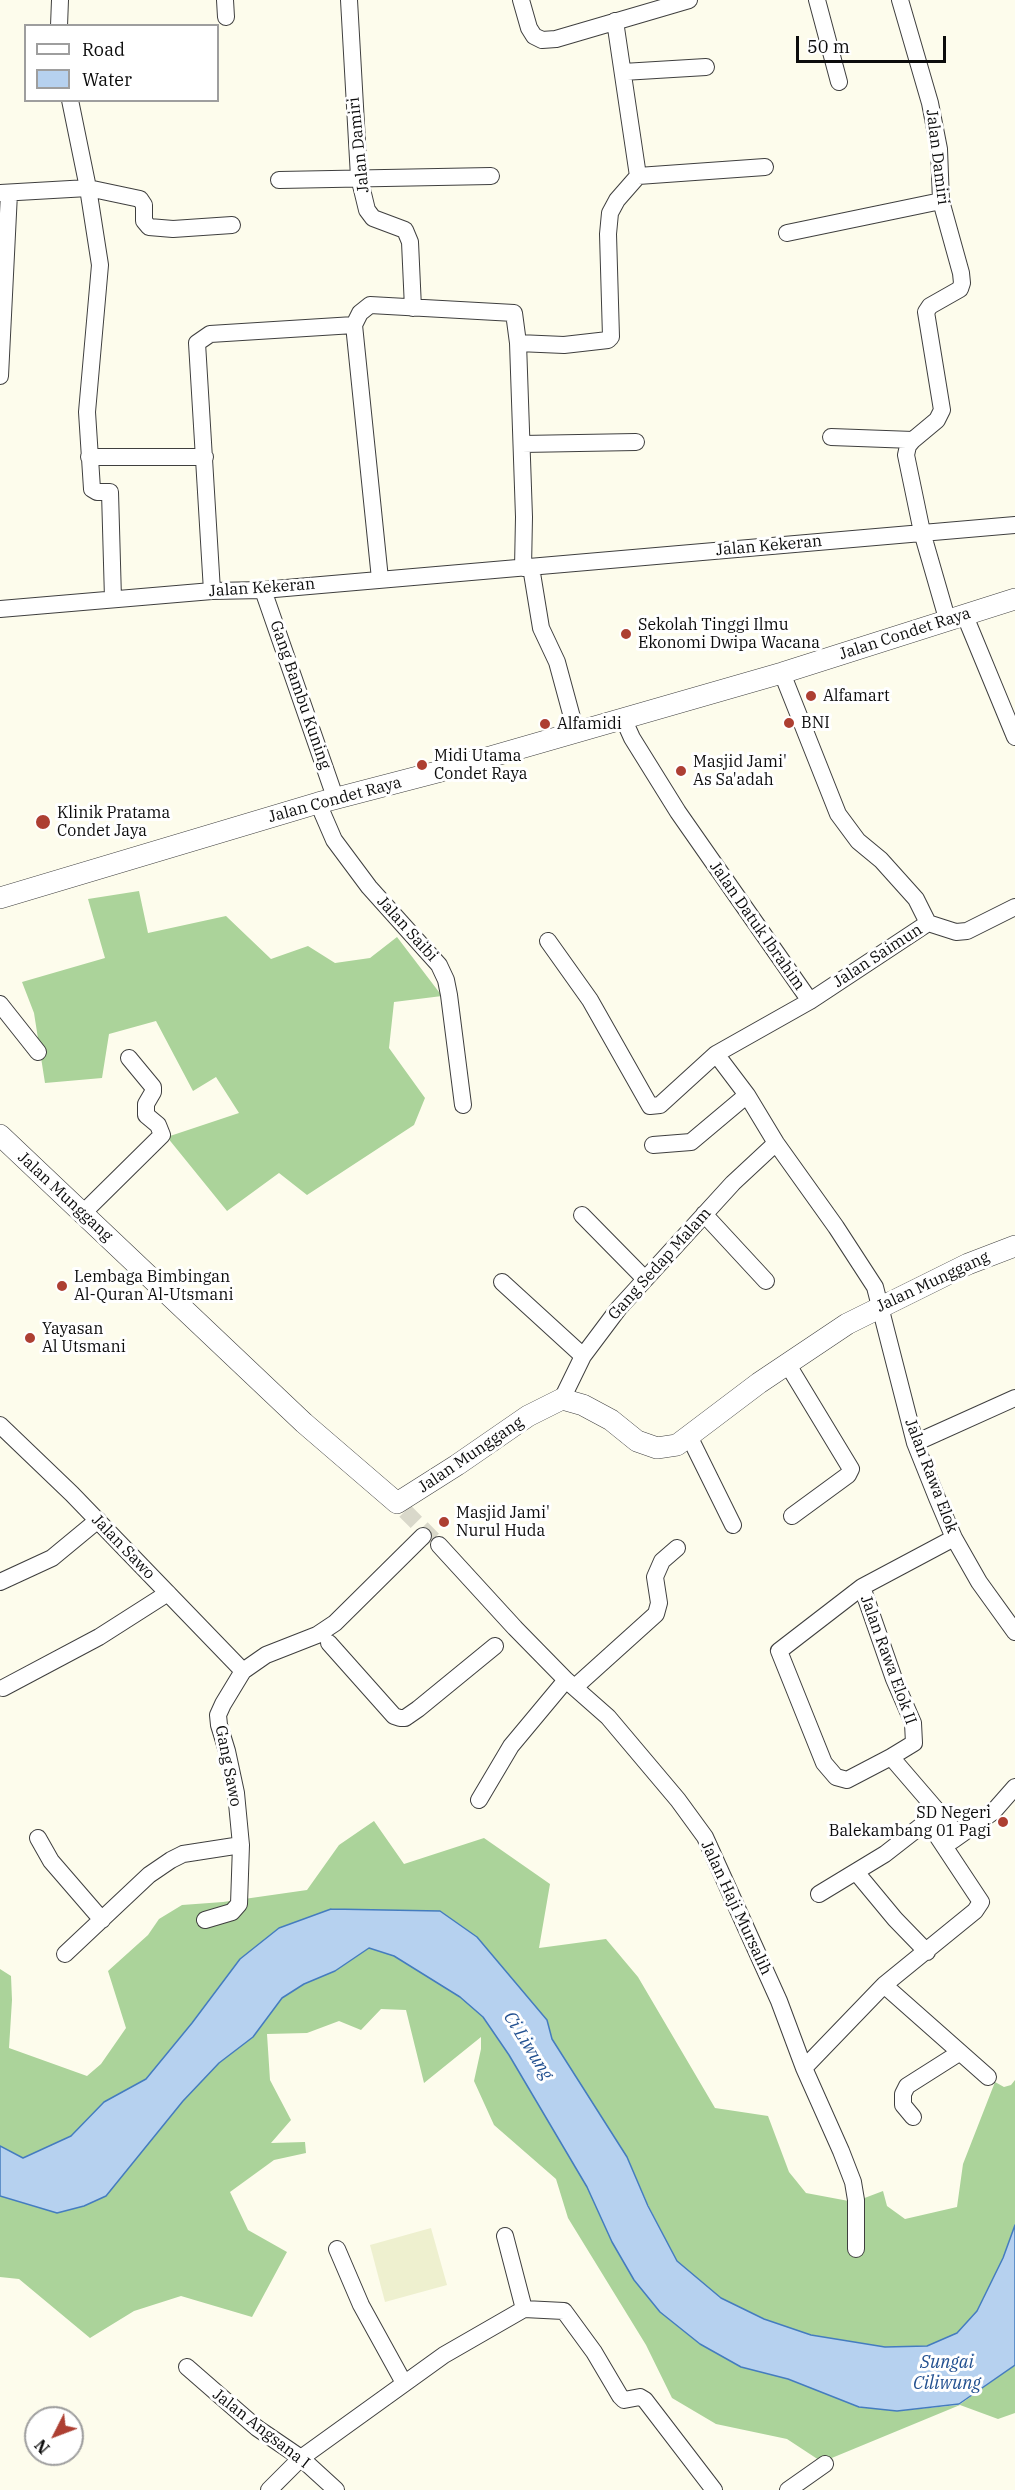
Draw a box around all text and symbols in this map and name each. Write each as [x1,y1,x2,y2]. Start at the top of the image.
legend [24,24,219,102]
scale bar [799,24,949,62]
text: 50 m [807,35,850,58]
text: Road [82,38,125,61]
text: Water [82,68,132,91]
street label: Jalan Damiri [344,96,374,194]
street label: Jalan Damiri [922,108,952,206]
street label: Jalan Kekeran [715,532,823,560]
street label: Jalan Kekeran [208,575,316,601]
street label: Jalan Condet Raya [837,604,973,664]
place label: Sekolah Tinggi Ilmu Ekonomi Dwipa Wacana [638,615,820,653]
street label: Gang Bambu Kuning [266,618,334,772]
marker: Sekolah Tinggi Ilmu Ekonomi Dwipa Wacana [619,627,633,641]
place label: Alfamart [823,686,890,706]
marker: Alfamart [804,689,818,703]
place label: BNI [801,713,830,733]
place label: Alfamidi [557,714,622,734]
marker: BNI [782,716,796,730]
marker: Alfamidi [538,717,552,731]
place label: Midi Utama Condet Raya [434,746,528,784]
place label: Masjid Jami' As Sa'adah [693,752,787,790]
marker: Midi Utama Condet Raya [415,758,429,772]
marker: Masjid Jami' As Sa'adah [674,764,688,778]
street label: Jalan Condet Raya [266,773,404,827]
place label: Klinik Pratama Condet Jaya [57,803,170,841]
marker: Klinik Pratama Condet Jaya [34,813,52,831]
street label: Jalan Datuk Ibrahim [705,858,809,994]
street label: Jalan Saibi [373,892,441,966]
street label: Jalan Saimun [830,920,926,992]
street label: Jalan Munggang [14,1148,116,1246]
street label: Gang Sedap Malam [604,1204,716,1324]
street label: Jalan Munggang [873,1247,993,1317]
place label: Lembaga Bimbingan Al-Quran Al-Utsmani [74,1267,234,1305]
marker: Lembaga Bimbingan Al-Quran Al-Utsmani [55,1279,69,1293]
place label: Yayasan Al Utsmani [42,1319,126,1357]
marker: Yayasan Al Utsmani [23,1331,37,1345]
street label: Jalan Munggang [415,1413,527,1497]
street label: Jalan Rawa Elok [900,1416,962,1536]
place label: Masjid Jami' Nurul Huda [456,1503,550,1541]
street label: Jalan Sawo [87,1511,159,1583]
marker: Masjid Jami' Nurul Huda [437,1515,451,1529]
street label: Jalan Rawa Elok II [856,1593,920,1727]
street label: Gang Sawo [211,1724,245,1808]
place label: SD Negeri Balekambang 01 Pagi [829,1803,991,1841]
marker: SD Negeri Balekambang 01 Pagi [996,1815,1010,1829]
street label: Jalan Haji Mursalih [697,1838,775,1978]
water label: Ci Liwung [499,2008,557,2084]
water label: Sungai Ciliwung [913,2352,981,2394]
street label: Jalan Angsana I [209,2385,313,2473]
north arrow [24,2406,84,2466]
text: N [30,2435,54,2458]

